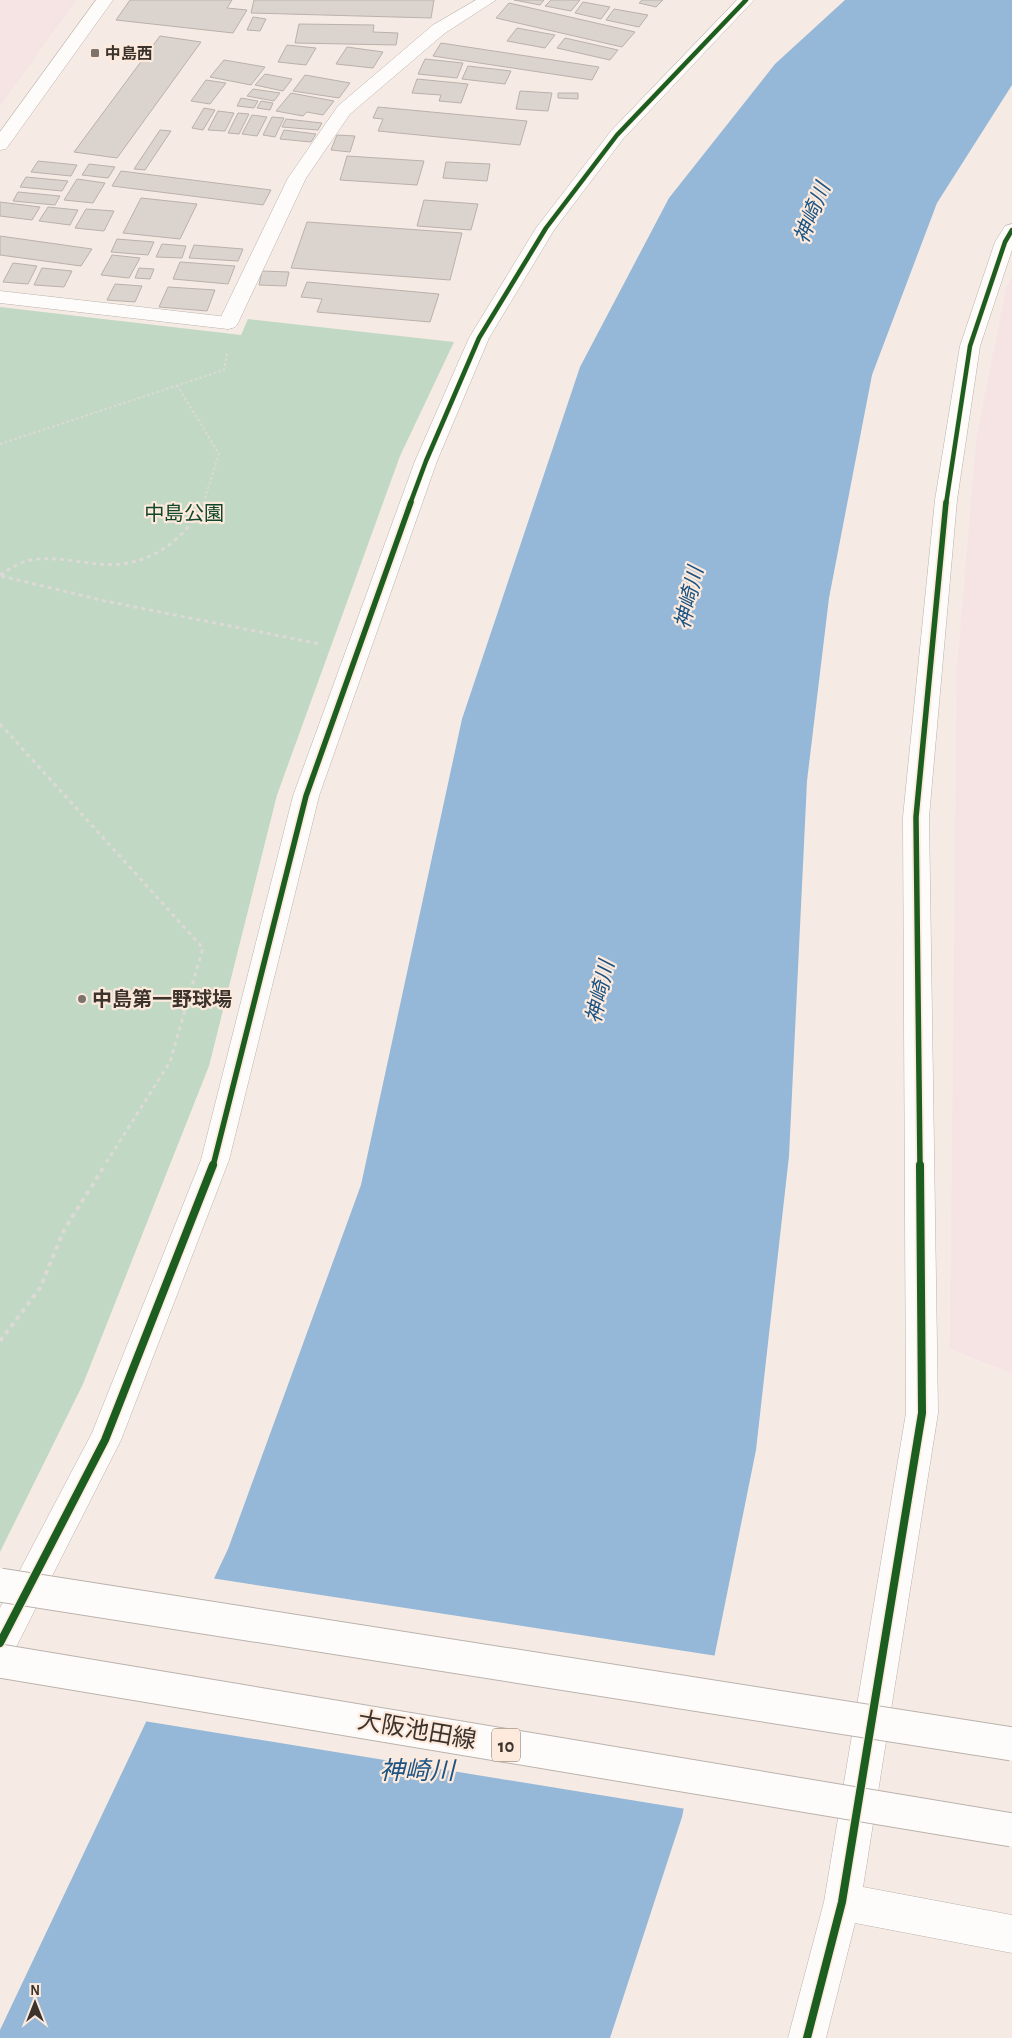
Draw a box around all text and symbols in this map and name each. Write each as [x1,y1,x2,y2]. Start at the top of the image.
place label: 中島西 [105,45,153,62]
marker: 中島西 [89,47,101,59]
water label: 神崎川 [790,178,835,246]
park label: 中島公園 [144,503,224,524]
water label: 神崎川 [671,563,707,631]
water label: 神崎川 [582,957,618,1025]
place label: 中島第一野球場 [92,988,232,1010]
marker: 中島第一野球場 [76,993,88,1005]
street label: 大阪池田線 [356,1707,478,1753]
road number: 10 [492,1728,520,1762]
water label: 神崎川 [379,1758,457,1784]
north arrow [10,1978,60,2028]
text: N [30,1984,40,1998]

